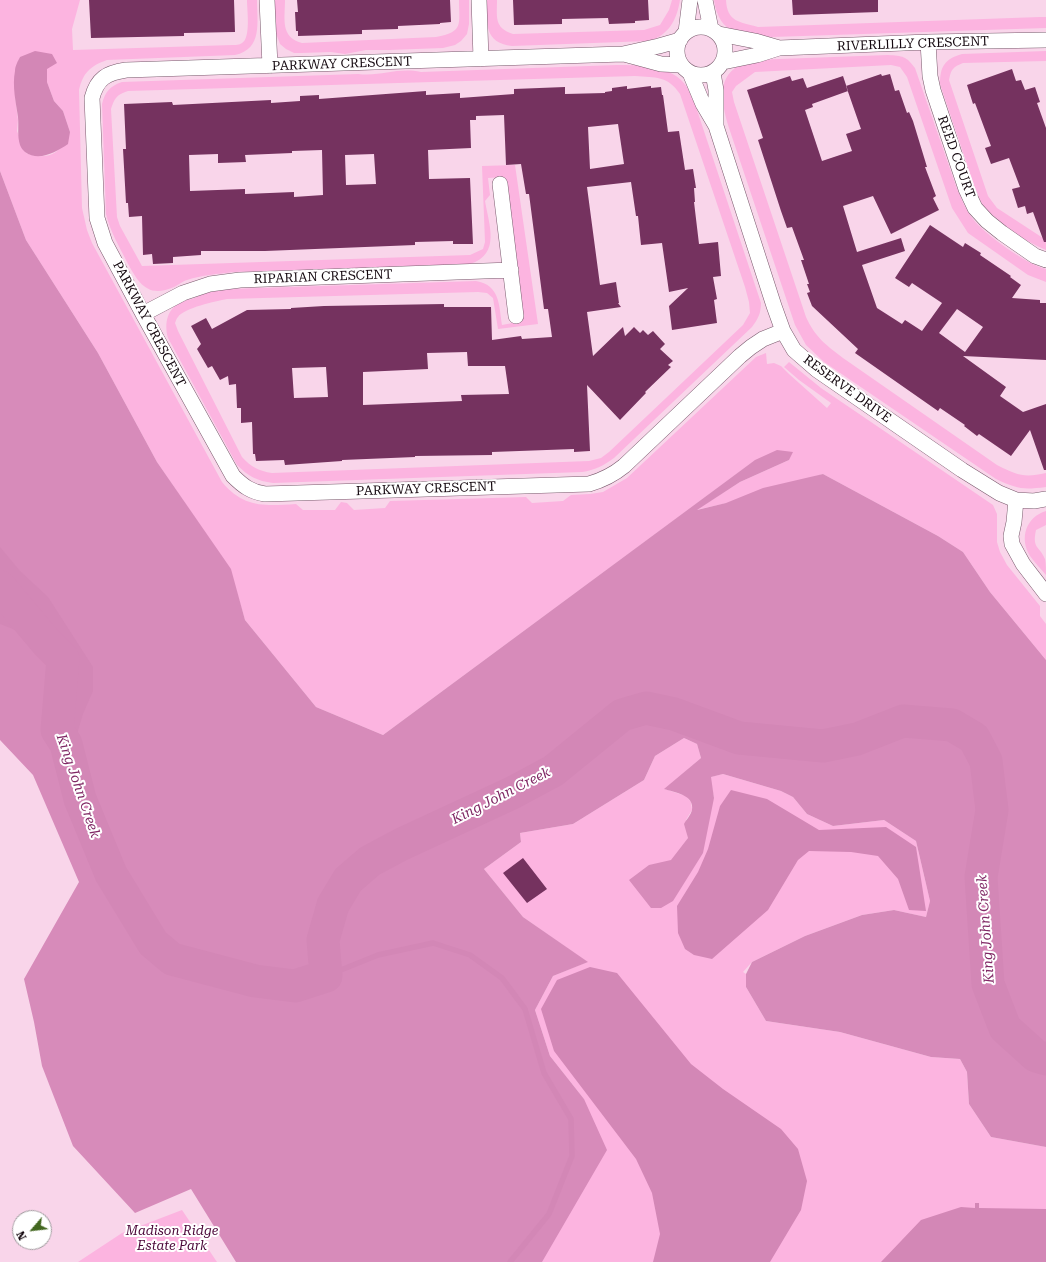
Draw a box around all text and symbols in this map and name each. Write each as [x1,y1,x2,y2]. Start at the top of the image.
street label: RIVERLILLY CRESCENT [837,34,989,54]
street label: PARKWAY CRESCENT [272,54,412,74]
street label: REED COURT [934,114,978,200]
street label: PARKWAY CRESCENT [109,258,189,390]
street label: RIPARIAN CRESCENT [253,267,393,287]
street label: RESERVE DRIVE [800,352,894,426]
street label: PARKWAY CRESCENT [356,479,496,499]
water label: King John Creek [52,732,104,840]
water label: King John Creek [449,764,553,828]
water label: King John Creek [974,874,998,984]
north arrow [12,1210,52,1250]
park label: Madison Ridge Estate Park [126,1223,218,1254]
text: N [14,1229,30,1242]

